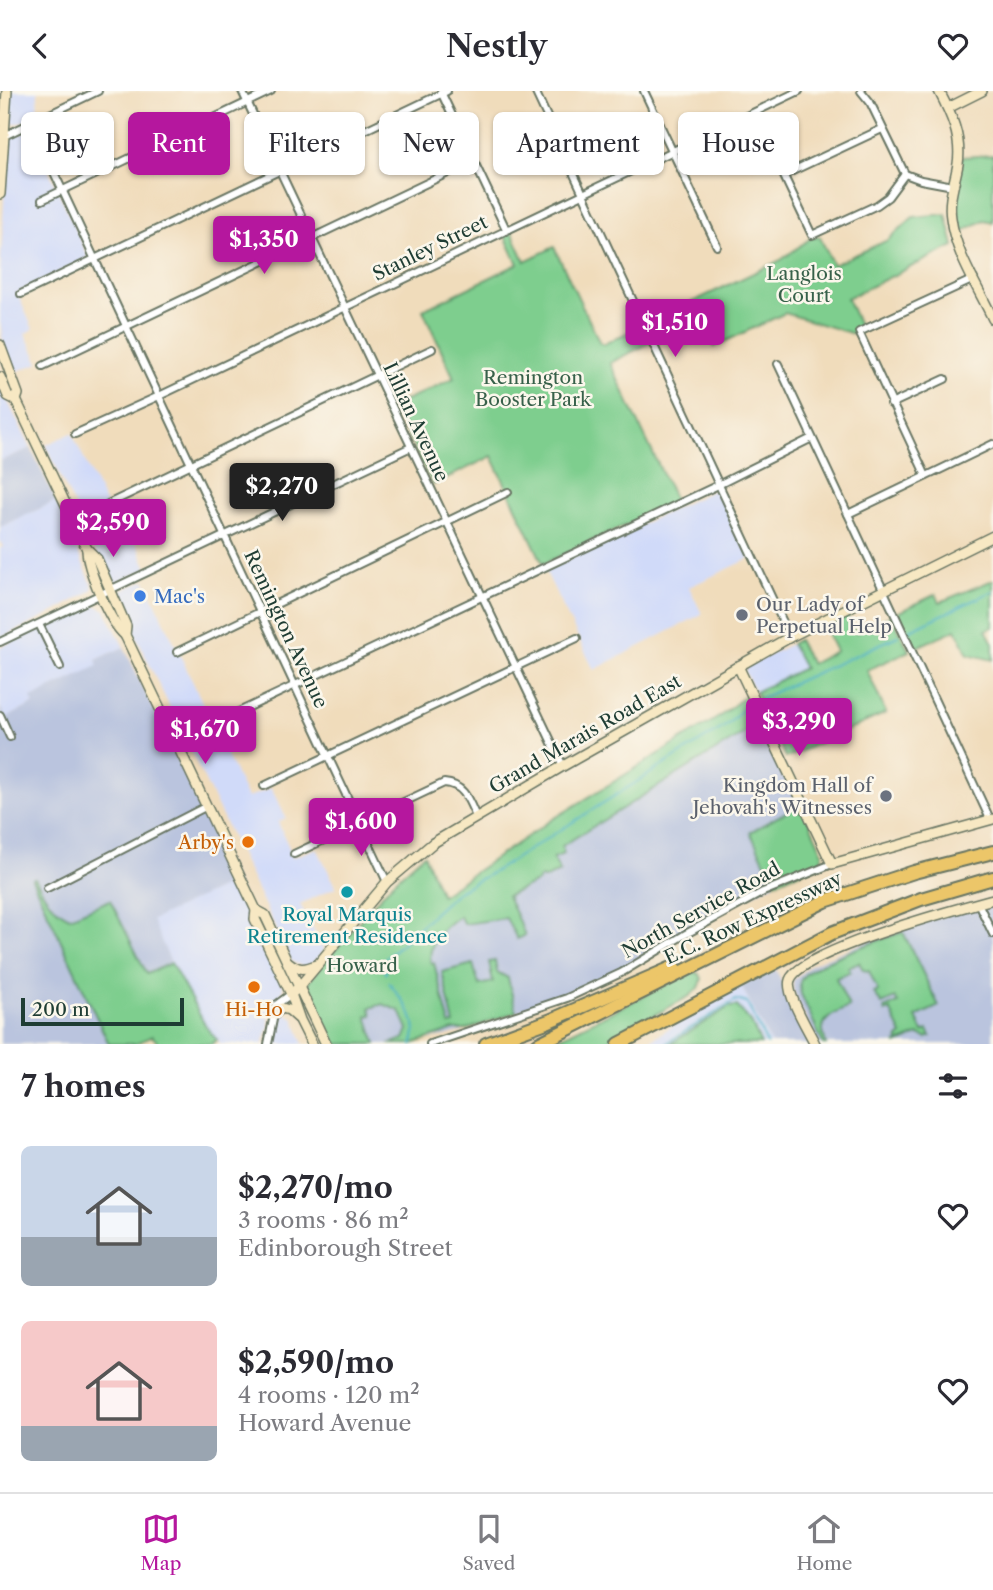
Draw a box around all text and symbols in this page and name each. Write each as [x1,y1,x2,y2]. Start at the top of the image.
text: Nestly [446,26,547,65]
icon: back [21,27,59,65]
icon: heart [934,27,972,65]
chip: Buy [21,112,114,175]
chip: Rent [128,112,230,175]
chip: Filters [244,112,365,175]
chip: New [379,112,479,175]
chip: Apartment [493,112,664,175]
chip: House [678,112,799,175]
street label: Stanley Street [369,210,491,286]
pin: $1,350 [207,216,321,276]
text: $1,350 [229,225,299,253]
park label: Langlois Court [766,262,842,307]
pin: $1,510 [618,299,732,359]
text: $1,510 [641,308,709,336]
street label: Lillian Avenue [378,359,454,485]
park label: Remington Booster Park [475,366,592,411]
pin: $2,270 [225,463,339,523]
text: $2,270 [246,472,318,500]
pin: $2,590 [56,499,170,559]
text: $2,590 [76,508,150,536]
street label: Remington Avenue [239,546,333,712]
place label: Mac's [154,585,205,608]
marker: Mac's [132,588,148,604]
place label: Our Lady of Perpetual Help [756,593,892,638]
marker: Our Lady of Perpetual Help [734,607,750,623]
street label: Grand Marais Road East [485,669,685,798]
pin: $3,290 [742,699,856,758]
pin: $1,670 [148,707,262,766]
text: $3,290 [762,707,836,735]
text: $1,670 [170,715,240,743]
place label: Kingdom Hall of Jehovah's Witnesses [690,774,874,819]
marker: Kingdom Hall of Jehovah's Witnesses [878,788,894,804]
pin: $1,600 [304,799,418,858]
text: $1,600 [325,807,397,835]
place label: Arby's [177,831,234,854]
marker: Arby's [240,834,256,850]
street label: North Service Road [618,857,784,963]
street label: E.C. Row Expressway [660,867,846,969]
marker: Royal Marquis Retirement Residence [339,884,355,900]
place label: Royal Marquis Retirement Residence [247,903,447,948]
park label: Howard [326,954,398,977]
marker: Hi-Ho [246,979,262,995]
scale bar [21,995,184,1027]
text: 200 m [32,998,90,1021]
place label: Hi-Ho [225,998,283,1021]
icon: filters [934,1067,972,1105]
text: 7 homes [21,1068,146,1105]
text: $2,270/mo [238,1169,393,1206]
icon: home [77,1174,161,1258]
icon: heart [934,1197,972,1235]
text: 3 rooms · 86 m² [238,1206,409,1234]
text: Edinborough Street [238,1234,453,1262]
text: $2,590/mo [238,1344,394,1381]
icon: home [77,1349,161,1433]
icon: heart [934,1372,972,1410]
text: 4 rooms · 120 m² [238,1381,420,1409]
text: Howard Avenue [238,1409,411,1437]
tab: Map [141,1510,181,1575]
tab: Saved [463,1510,515,1575]
tab: Home [797,1510,852,1575]

